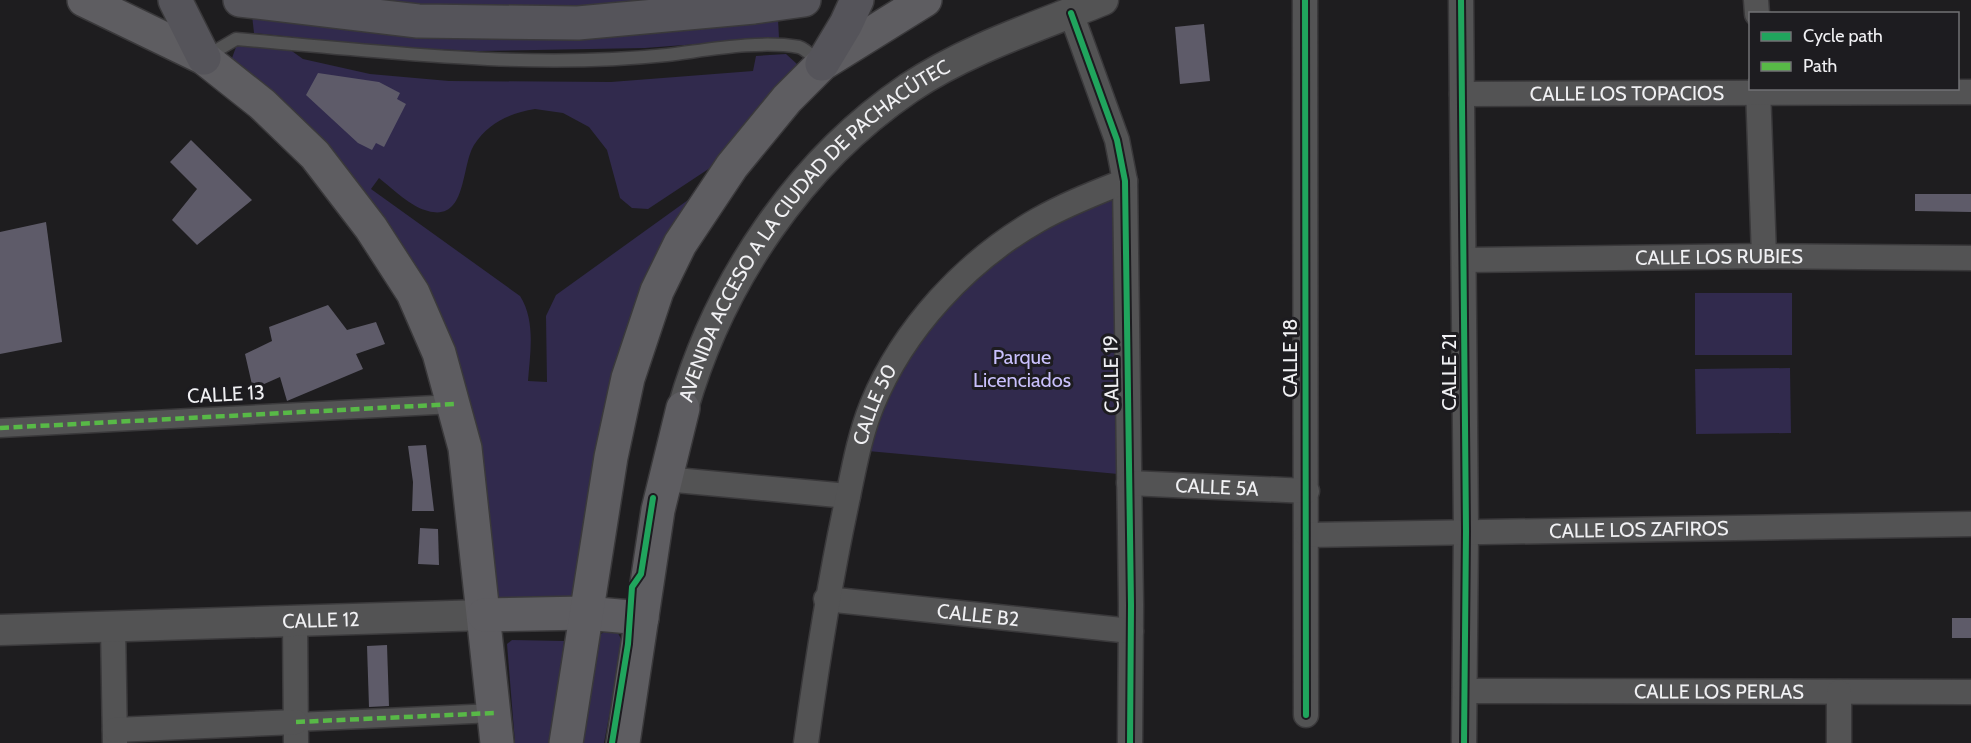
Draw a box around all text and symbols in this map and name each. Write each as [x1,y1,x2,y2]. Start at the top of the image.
legend [1749,12,1959,90]
text: Cycle path [1803,25,1883,47]
street label: AVENIDA ACCESO A LA CIUDAD DE PACHACÚTEC [674,54,954,405]
text: Path [1803,55,1837,77]
street label: CALLE LOS TOPACIOS [1530,81,1725,106]
street label: CALLE LOS RUBIES [1635,244,1803,270]
street label: CALLE 18 [1278,319,1302,397]
street label: CALLE 21 [1437,333,1461,411]
street label: CALLE 19 [1098,335,1124,413]
park label: Parque Licenciados [973,345,1071,392]
street label: CALLE 50 [848,360,902,448]
street label: CALLE 13 [187,380,265,408]
street label: CALLE 5A [1175,473,1260,501]
street label: CALLE LOS ZAFIROS [1549,516,1729,543]
street label: CALLE B2 [936,599,1020,631]
street label: CALLE 12 [282,607,360,633]
street label: CALLE LOS PERLAS [1634,679,1804,704]

